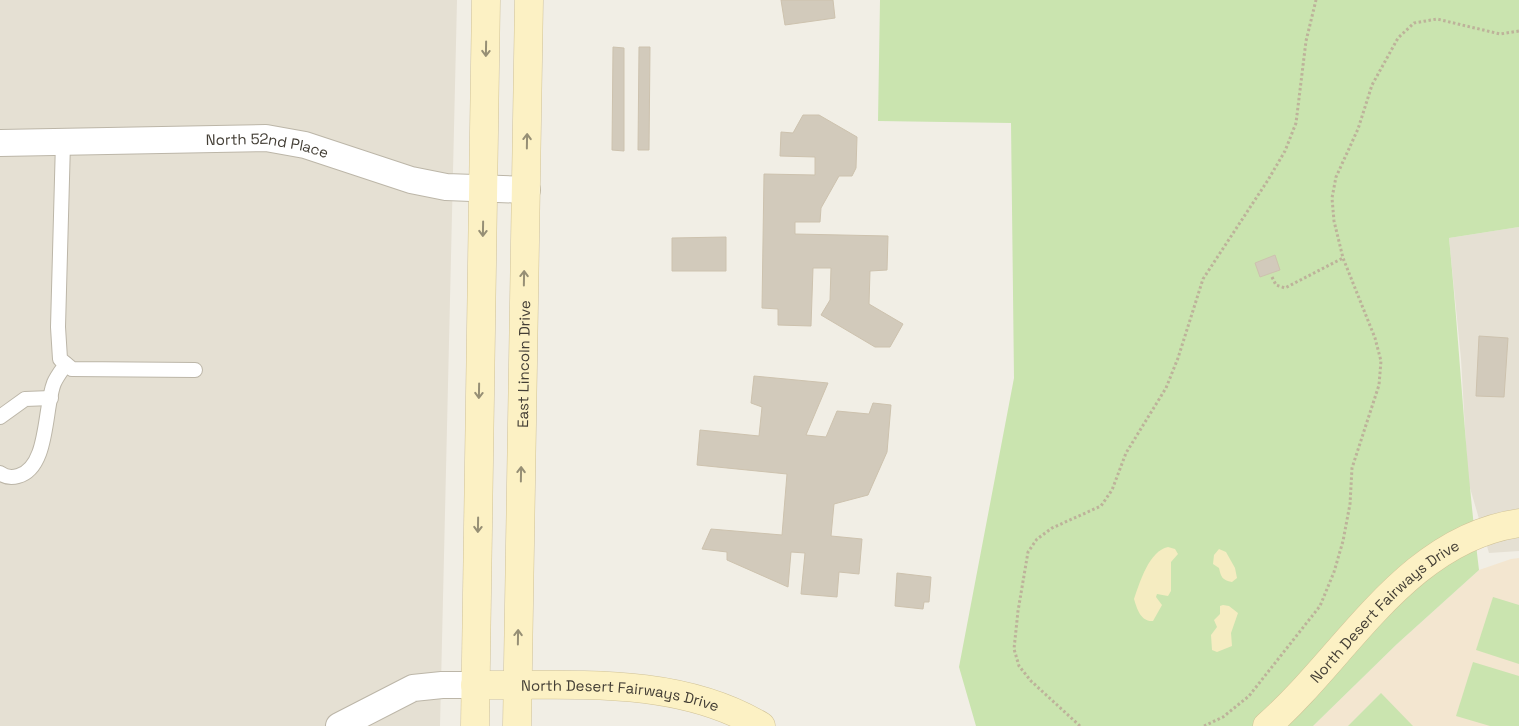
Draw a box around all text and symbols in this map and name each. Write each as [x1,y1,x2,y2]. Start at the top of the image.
one-way arrow [481,40,490,56]
street label: North 52nd Place [206,128,331,162]
one-way arrow [522,134,532,150]
one-way arrow [478,220,488,236]
one-way arrow [520,271,529,287]
street label: East Lincoln Drive [512,300,534,428]
one-way arrow [474,382,484,399]
one-way arrow [516,466,526,482]
one-way arrow [473,517,482,533]
street label: North Desert Fairways Drive [1306,535,1462,686]
one-way arrow [513,629,523,645]
street label: North Desert Fairways Drive [521,675,722,715]

